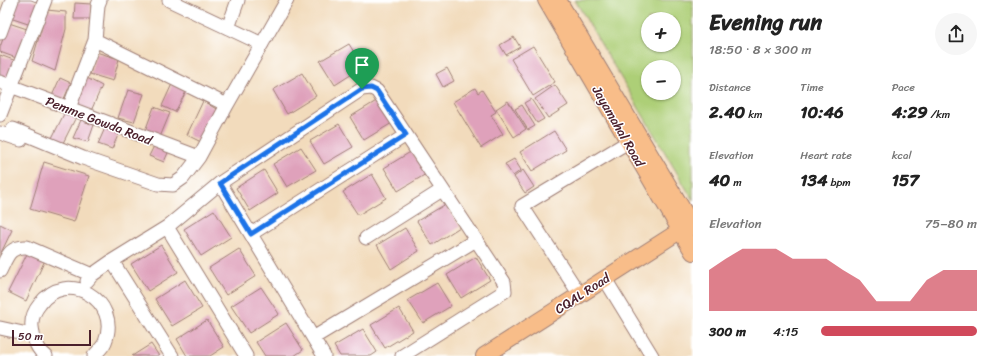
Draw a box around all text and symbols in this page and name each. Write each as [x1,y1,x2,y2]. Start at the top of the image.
text: Evening run [709,3,822,42]
map controls [641,12,681,100]
button: + [641,12,681,52]
button: share [935,13,977,55]
text: 18:50 · 8 × 300 m [709,38,812,61]
pin [345,48,379,89]
icon: arrive [351,54,373,76]
button: − [641,60,681,100]
text: Distance [709,78,751,97]
text: Time [800,78,824,97]
text: Pace [892,78,915,97]
street label: Jayamahal Road [585,80,652,172]
street label: Pemme Gowda Road [42,90,157,152]
text: 2.40 [709,97,745,127]
text: 10:46 [800,97,844,127]
text: 4:29 [892,97,928,127]
text: km [745,105,762,124]
text: /km [928,105,950,124]
text: Elevation [709,146,754,165]
text: Heart rate [800,146,852,165]
text: kcal [892,146,912,165]
text: 40 [709,165,730,195]
text: 134 [800,165,828,195]
text: 157 [892,165,919,195]
text: m [730,173,742,192]
text: bpm [828,173,851,192]
text: Elevation [709,212,762,235]
text: 75–80 m [925,212,977,235]
street label: CQAL Road [550,266,616,320]
text: 300 m [709,320,746,343]
text: 4:15 [773,320,799,343]
text: 50 m [18,327,43,346]
scale bar [12,328,91,347]

